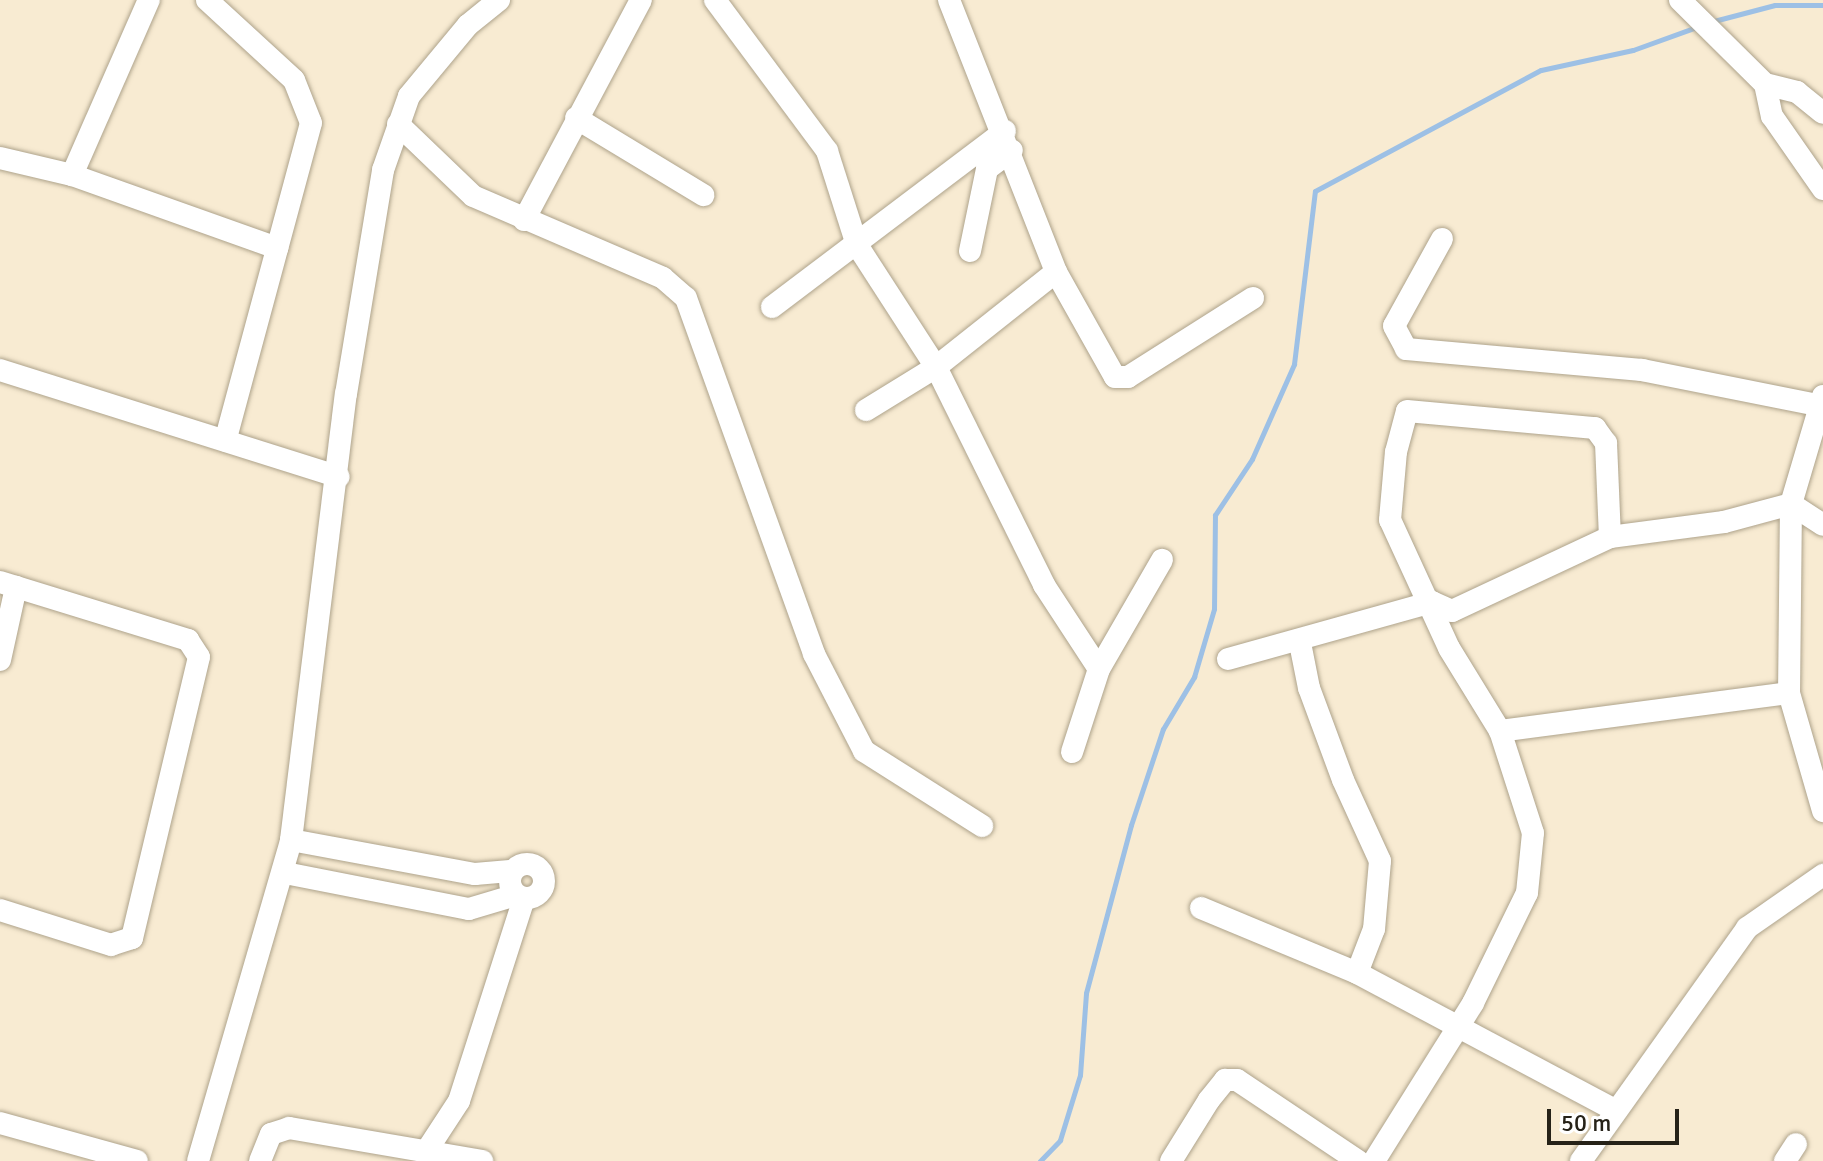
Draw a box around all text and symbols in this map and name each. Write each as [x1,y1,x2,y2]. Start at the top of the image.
scale bar [1551,1093,1683,1143]
text: 50 m [1561,1108,1611,1138]

